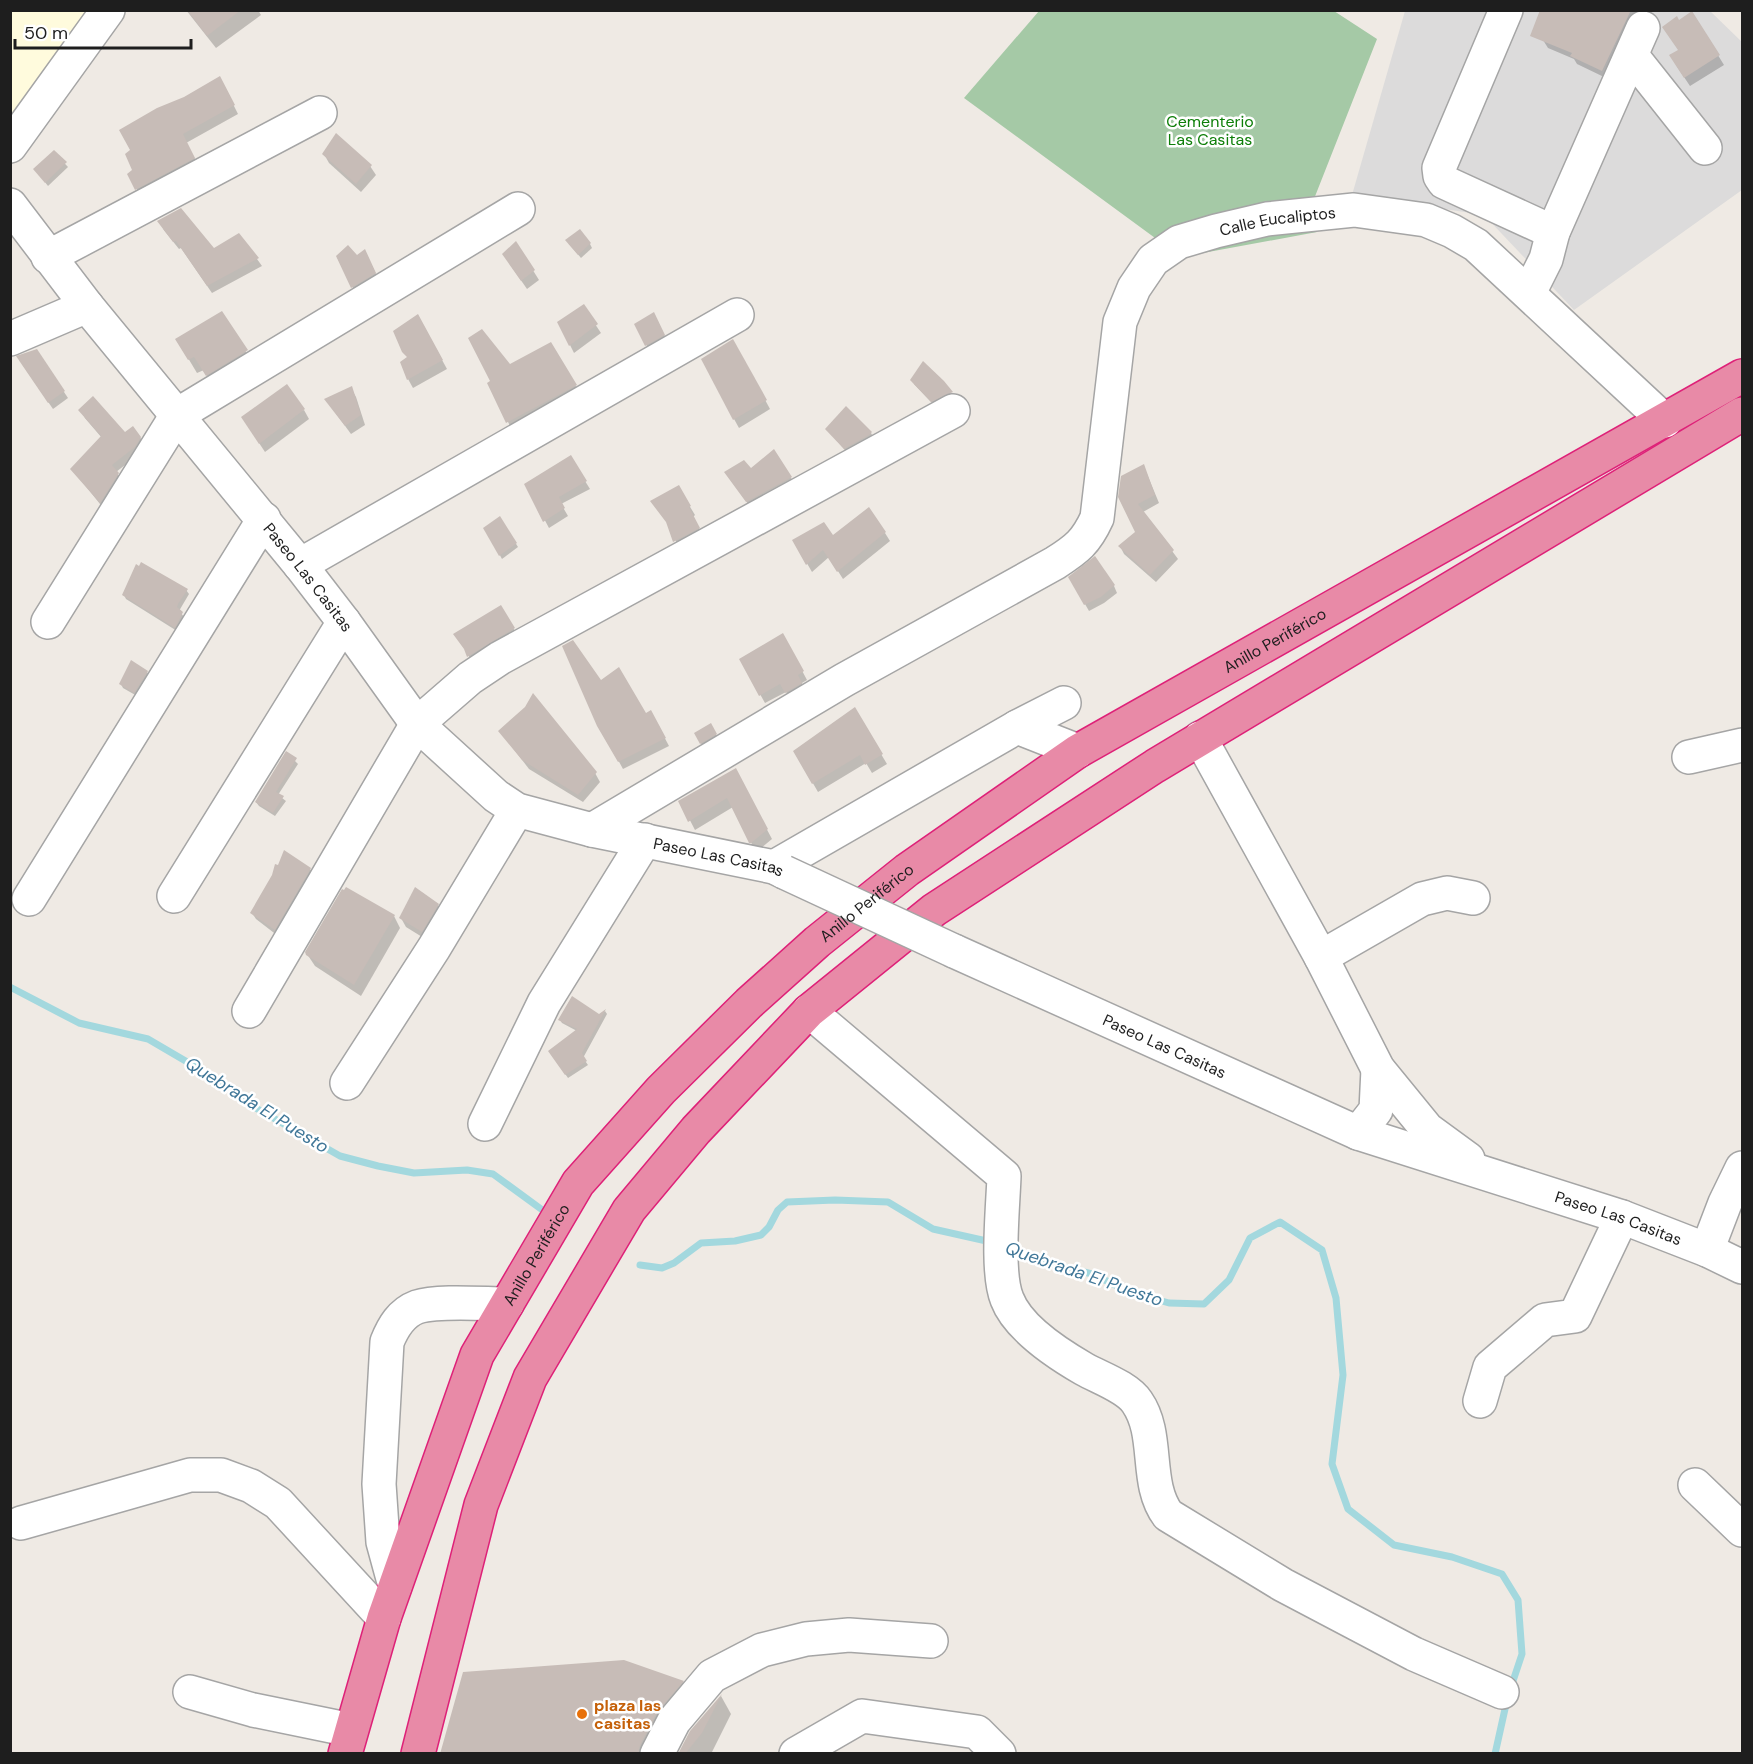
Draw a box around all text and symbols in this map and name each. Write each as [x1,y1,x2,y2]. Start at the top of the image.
scale bar [15,12,190,50]
text: 50 m [24,21,68,45]
park label: Cementerio Las Casitas [1166,111,1254,150]
street label: Calle Eucaliptos [1217,201,1337,240]
street label: Paseo Las Casitas [259,518,358,636]
street label: Anillo Periférico [1219,603,1330,677]
street label: Paseo Las Casitas [652,832,788,881]
street label: Anillo Periférico [815,858,918,947]
street label: Paseo Las Casitas [1100,1009,1230,1083]
water label: Quebrada El Puesto [181,1051,333,1159]
street label: Paseo Las Casitas [1552,1186,1685,1250]
street label: Anillo Periférico [498,1200,574,1309]
water label: Quebrada El Puesto [1002,1236,1166,1312]
place label: plaza las casitas [594,1695,661,1734]
marker: plaza las casitas [575,1707,589,1721]

